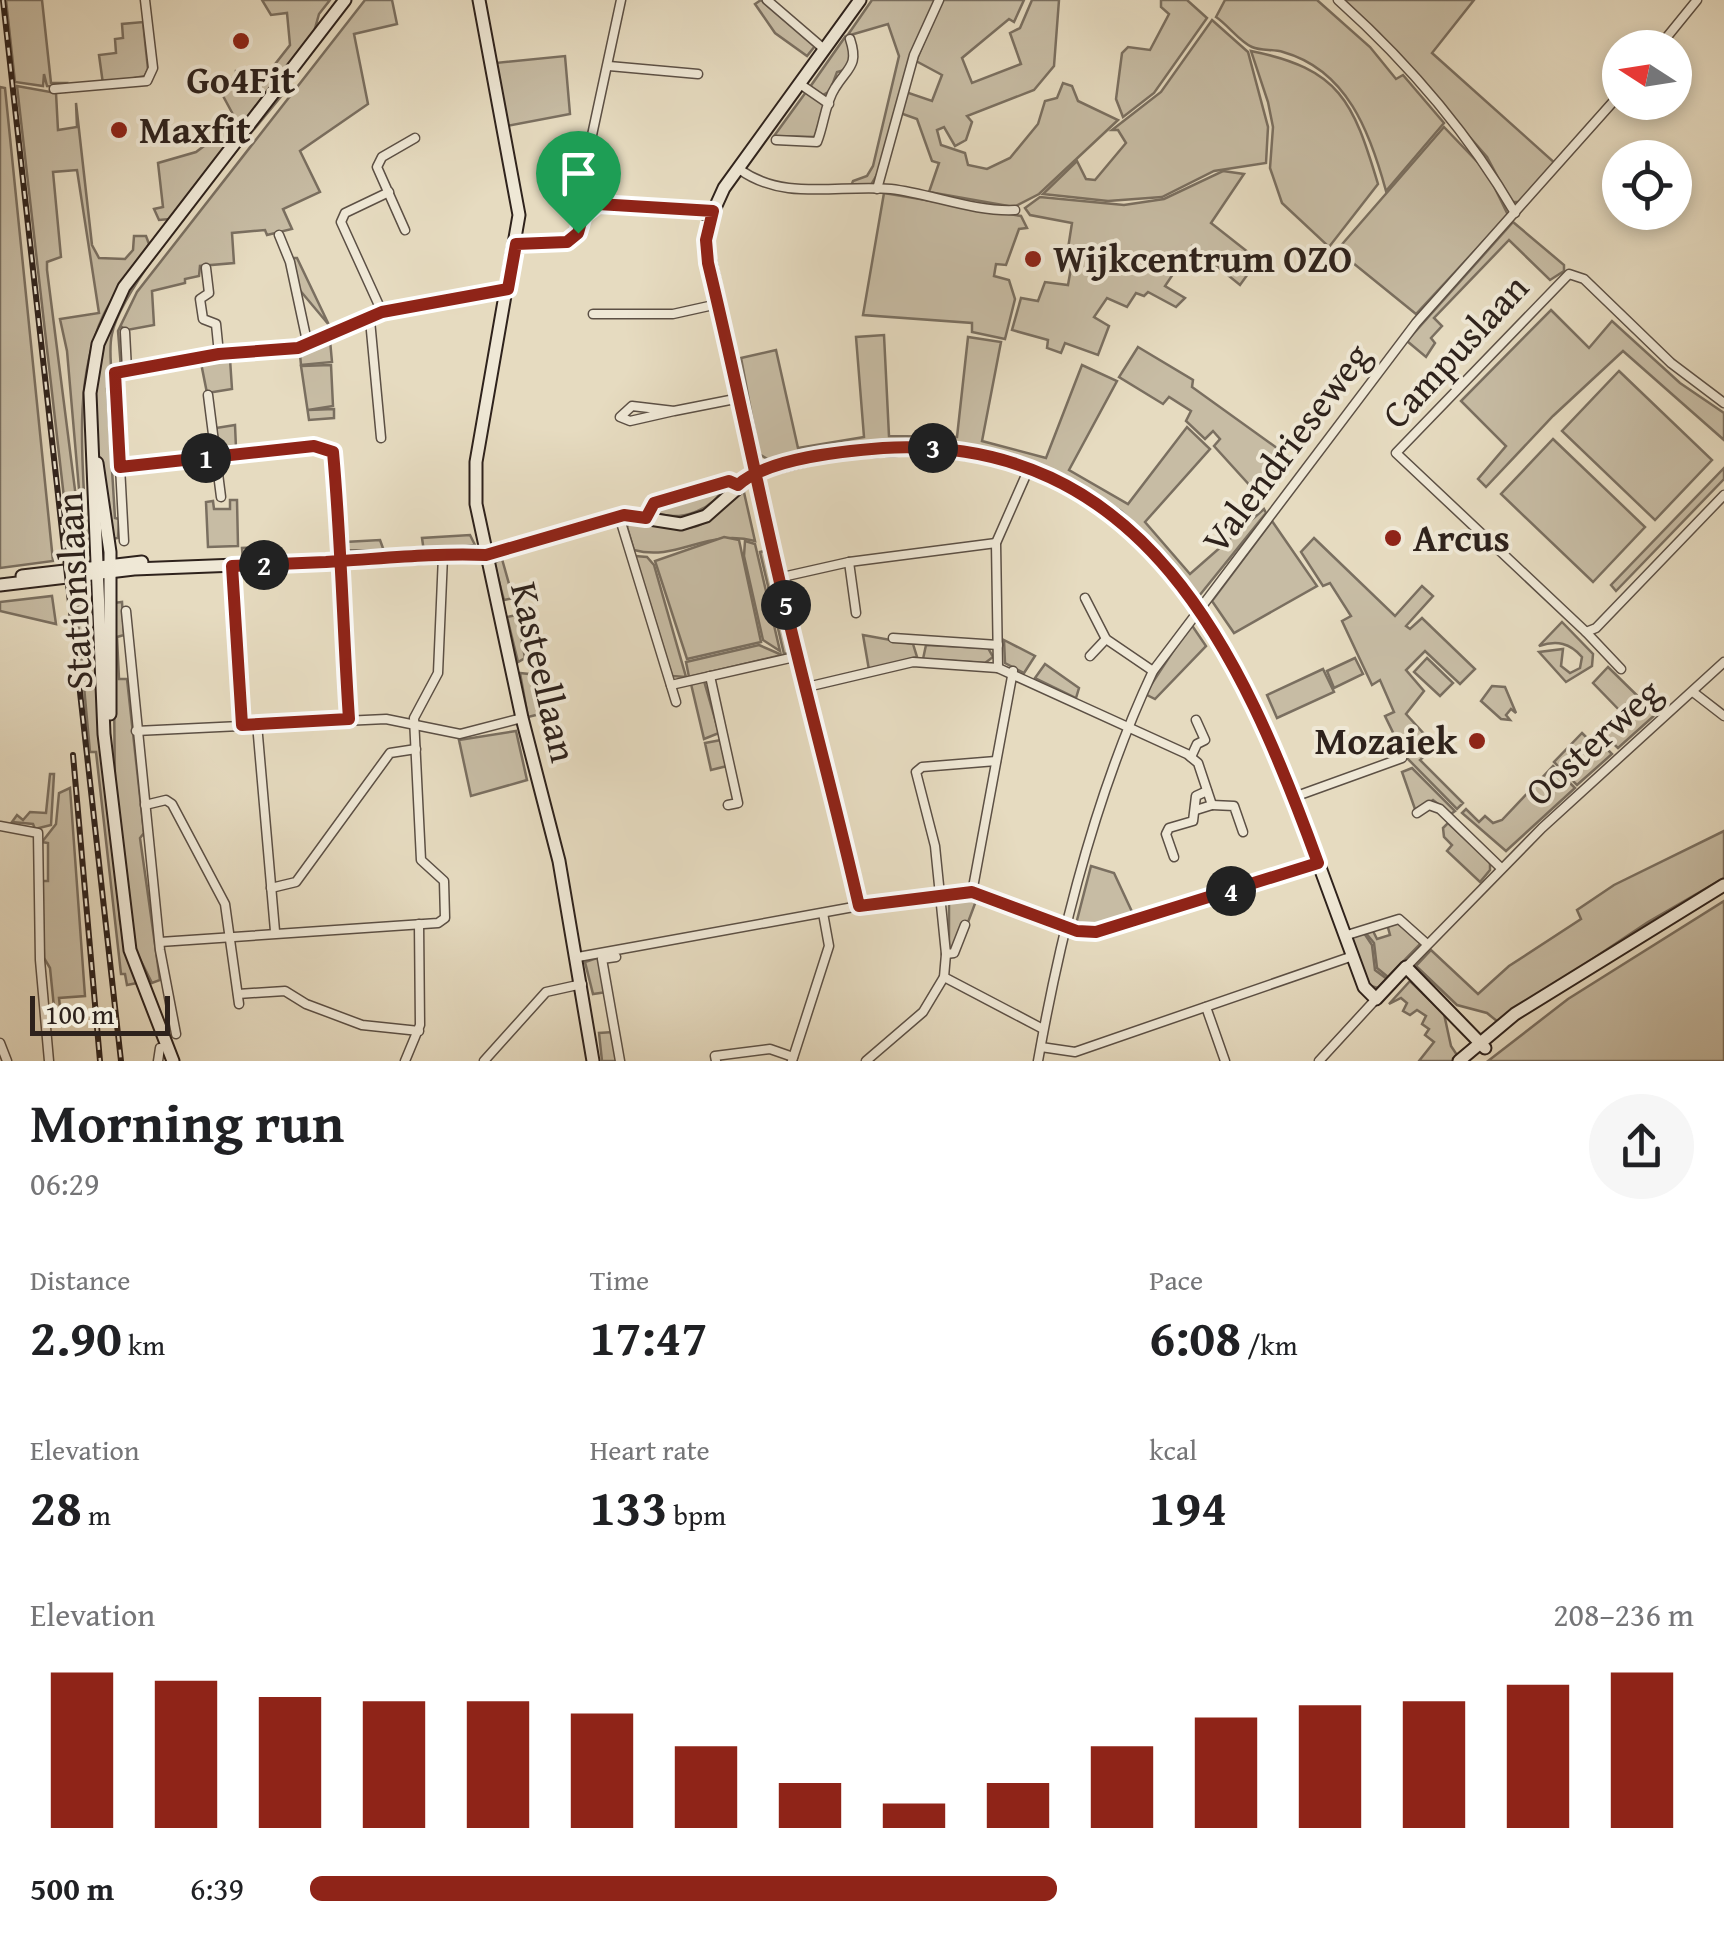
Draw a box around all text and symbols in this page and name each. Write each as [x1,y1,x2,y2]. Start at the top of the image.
marker: Go4Fit [230,30,252,52]
north arrow [1602,30,1692,120]
map controls [1602,30,1692,230]
place label: Go4Fit [187,51,296,107]
place label: Maxfit [139,101,251,157]
marker: Maxfit [108,119,130,141]
pin [536,131,621,234]
button: locate [1602,140,1692,230]
icon: arrive [551,146,606,201]
place label: Wijkcentrum OZO [1053,230,1352,286]
marker: Wijkcentrum OZO [1022,248,1044,270]
street label: Campuslaan [1368,260,1541,440]
street label: Valendrieseweg [1187,330,1383,564]
pin: 3 [908,423,958,473]
text: 3 [926,427,940,468]
pin: 1 [181,433,231,483]
text: 1 [199,437,213,478]
street label: Stationslaan [40,491,106,691]
place label: Arcus [1413,509,1510,565]
marker: Arcus [1382,527,1404,549]
pin: 2 [239,540,289,590]
text: 2 [257,544,271,585]
street label: Kasteellaan [497,576,593,767]
pin: 5 [761,580,811,630]
text: 5 [779,584,793,625]
street label: Oosterweg [1511,664,1673,818]
place label: Mozaiek [1314,712,1457,768]
marker: Mozaiek [1466,730,1488,752]
pin: 4 [1206,866,1256,916]
text: 4 [1224,870,1238,911]
scale bar [30,991,170,1036]
text: 100 m [45,993,114,1034]
text: Morning run [30,1082,344,1162]
button: share [1589,1094,1694,1199]
text: 06:29 [30,1160,99,1207]
text: Distance [30,1259,130,1300]
text: Time [590,1259,649,1300]
text: Pace [1149,1259,1203,1300]
text: 2.90 [30,1300,122,1373]
text: 17:47 [590,1300,707,1373]
text: 6:08 [1149,1300,1241,1373]
text: km [122,1324,165,1365]
text: /km [1241,1324,1298,1365]
text: Elevation [30,1429,140,1470]
text: Heart rate [590,1429,710,1470]
text: kcal [1149,1429,1197,1470]
text: 28 [30,1470,82,1543]
text: 133 [590,1470,667,1543]
text: 194 [1149,1470,1227,1543]
text: m [82,1494,111,1535]
text: bpm [667,1494,726,1535]
text: Elevation [30,1591,155,1638]
text: 208–236 m [1553,1591,1694,1638]
text: 500 m [30,1865,114,1912]
text: 6:39 [190,1865,244,1912]

